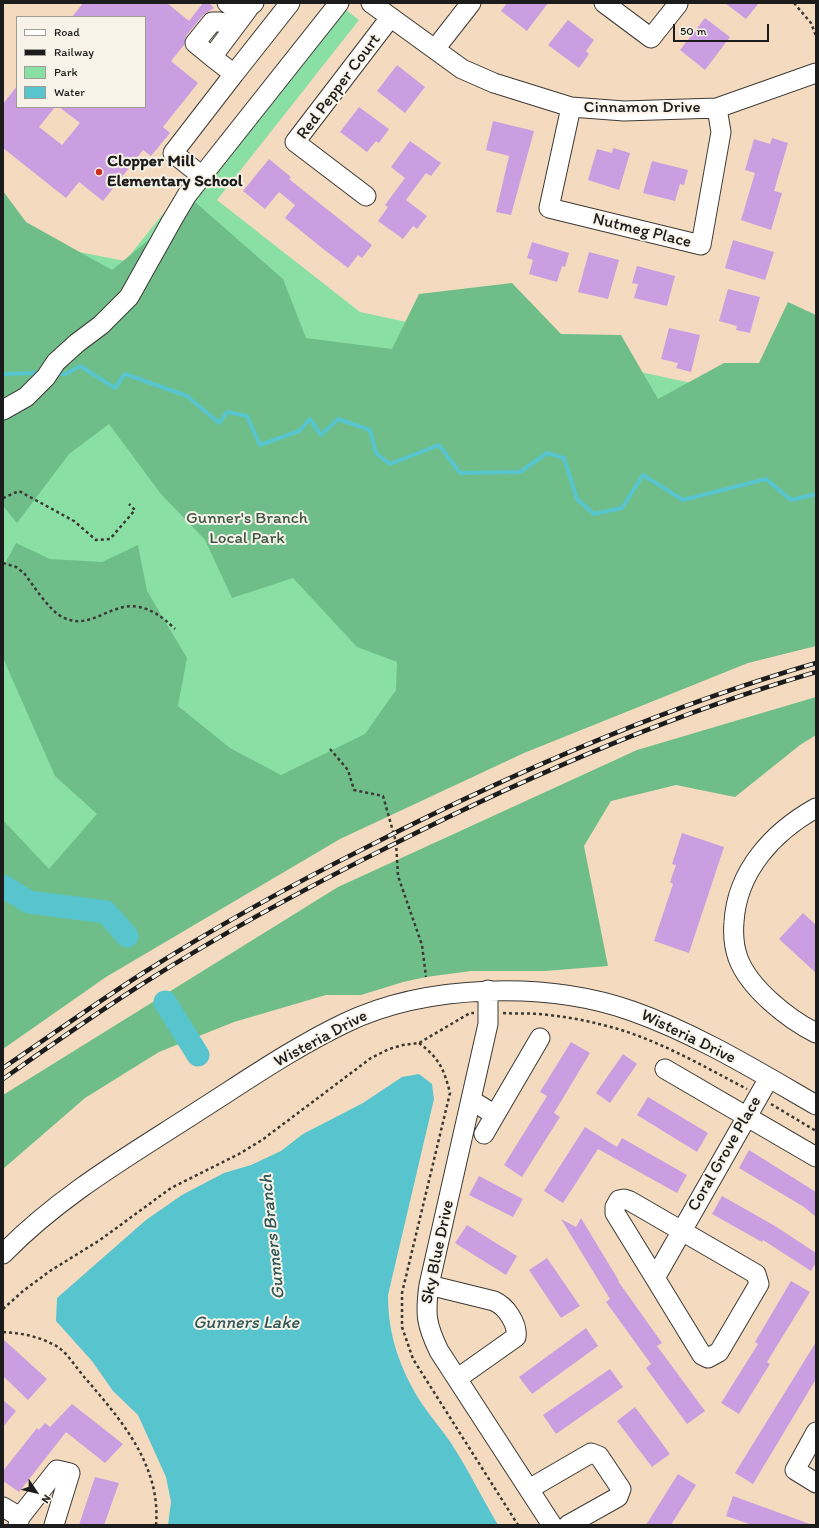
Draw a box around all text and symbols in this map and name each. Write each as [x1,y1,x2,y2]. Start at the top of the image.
legend [16,16,146,108]
scale bar [675,16,771,42]
text: 50 m [680,24,706,38]
text: Road [54,25,80,39]
street label: Red Pepper Court [293,30,385,144]
text: Railway [54,45,94,59]
text: Park [54,65,78,79]
text: Water [54,85,85,99]
street label: Cinnamon Drive [584,98,700,118]
place label: Clopper Mill Elementary School [107,152,243,192]
marker: Clopper Mill Elementary School [94,167,104,177]
street label: Nutmeg Place [591,209,693,253]
park label: Gunner's Branch Local Park [186,509,308,549]
street label: Wisteria Drive [637,1005,739,1069]
street label: Wisteria Drive [271,1006,371,1072]
street label: Coral Grove Place [684,1093,766,1215]
water label: Gunners Branch [256,1173,290,1301]
street label: Sky Blue Drive [417,1198,459,1306]
water label: Gunners Lake [193,1312,299,1334]
north arrow [16,1472,56,1512]
text: N [39,1492,54,1506]

